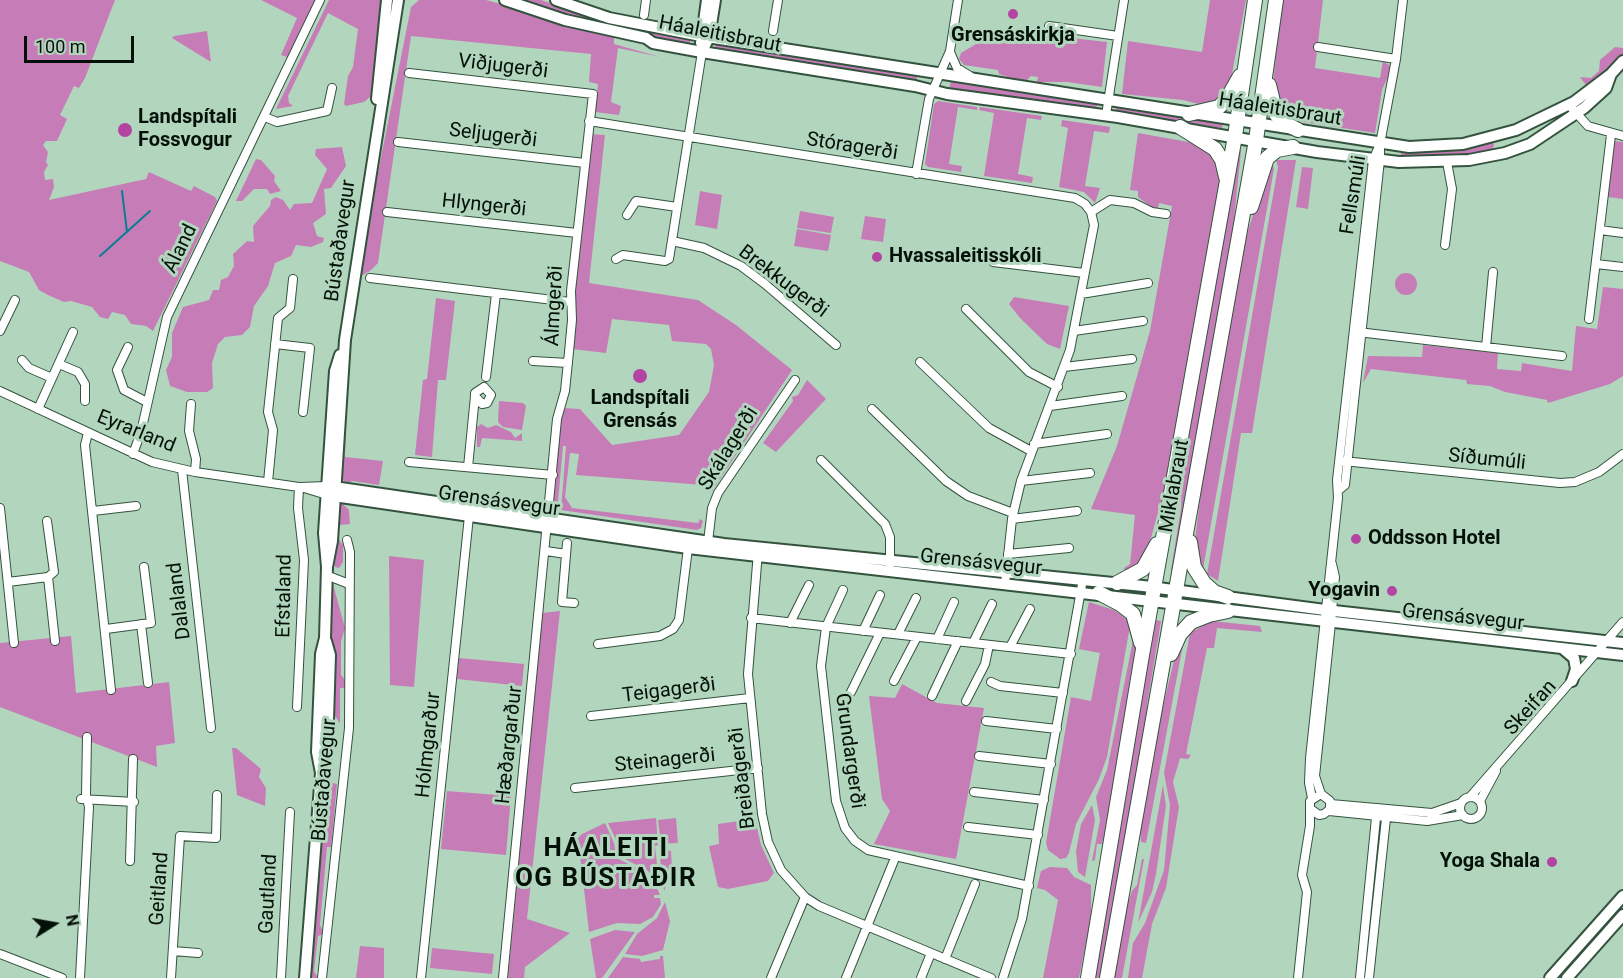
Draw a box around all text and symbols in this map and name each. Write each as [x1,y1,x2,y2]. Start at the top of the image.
marker: Grensáskirkja [1006,7,1020,21]
street label: Háaleitisbraut [657,11,783,59]
scale bar [27,24,136,62]
place label: Grensáskirkja [951,24,1075,48]
text: 100 m [35,36,86,57]
street label: Viðjugerði [457,50,549,84]
street label: Háaleitisbraut [1217,88,1343,132]
place label: Landspítali Fossvogur [138,106,237,153]
street label: Seljugerði [448,119,538,153]
marker: Landspítali Fossvogur [116,121,134,139]
street label: Stóragerði [805,128,899,166]
street label: Fellsmúli [1336,154,1372,236]
street label: Bústaðavegur [321,178,361,304]
street label: Hlyngerði [441,190,527,222]
street label: Áland [159,221,203,277]
street label: Brekkugerði [733,240,833,324]
place label: Hvassaleitisskóli [889,245,1042,269]
marker: Hvassaleitisskóli [870,250,884,264]
street label: Álmgerði [541,265,569,347]
marker: Landspítali Grensás [631,367,649,385]
place label: Landspítali Grensás [590,387,690,434]
street label: Skálagerði [694,403,764,495]
street label: Eyrarland [93,405,179,459]
street label: Miklabraut [1155,437,1195,535]
street label: Síðumúli [1447,444,1527,476]
street label: Grensásvegur [437,482,561,522]
place label: Oddsson Hotel [1368,527,1501,551]
marker: Oddsson Hotel [1349,532,1363,546]
street label: Grensásvegur [919,545,1043,581]
street label: Efstaland [272,554,298,638]
street label: Dalaland [163,561,197,641]
place label: Yogavin [1308,579,1380,603]
marker: Yogavin [1385,584,1399,598]
street label: Grensásvegur [1401,600,1525,636]
street label: Teigagerði [621,673,717,709]
street label: Skeifan [1500,675,1562,741]
street label: Hæðargarður [492,685,528,805]
street label: Hólmgarður [411,691,447,799]
street label: Grundargerði [829,692,869,810]
street label: Bústaðavegur [308,718,342,842]
street label: Breiðagerði [725,726,761,830]
street label: Steinagerði [614,744,716,778]
district label: HÁALEITI OG BÚSTAÐIR [515,833,697,894]
place label: Yoga Shala [1440,850,1540,874]
street label: Geitland [145,851,175,927]
street label: Gautland [255,853,283,935]
marker: Yoga Shala [1545,855,1559,869]
north arrow [24,894,84,954]
text: N [62,913,83,928]

